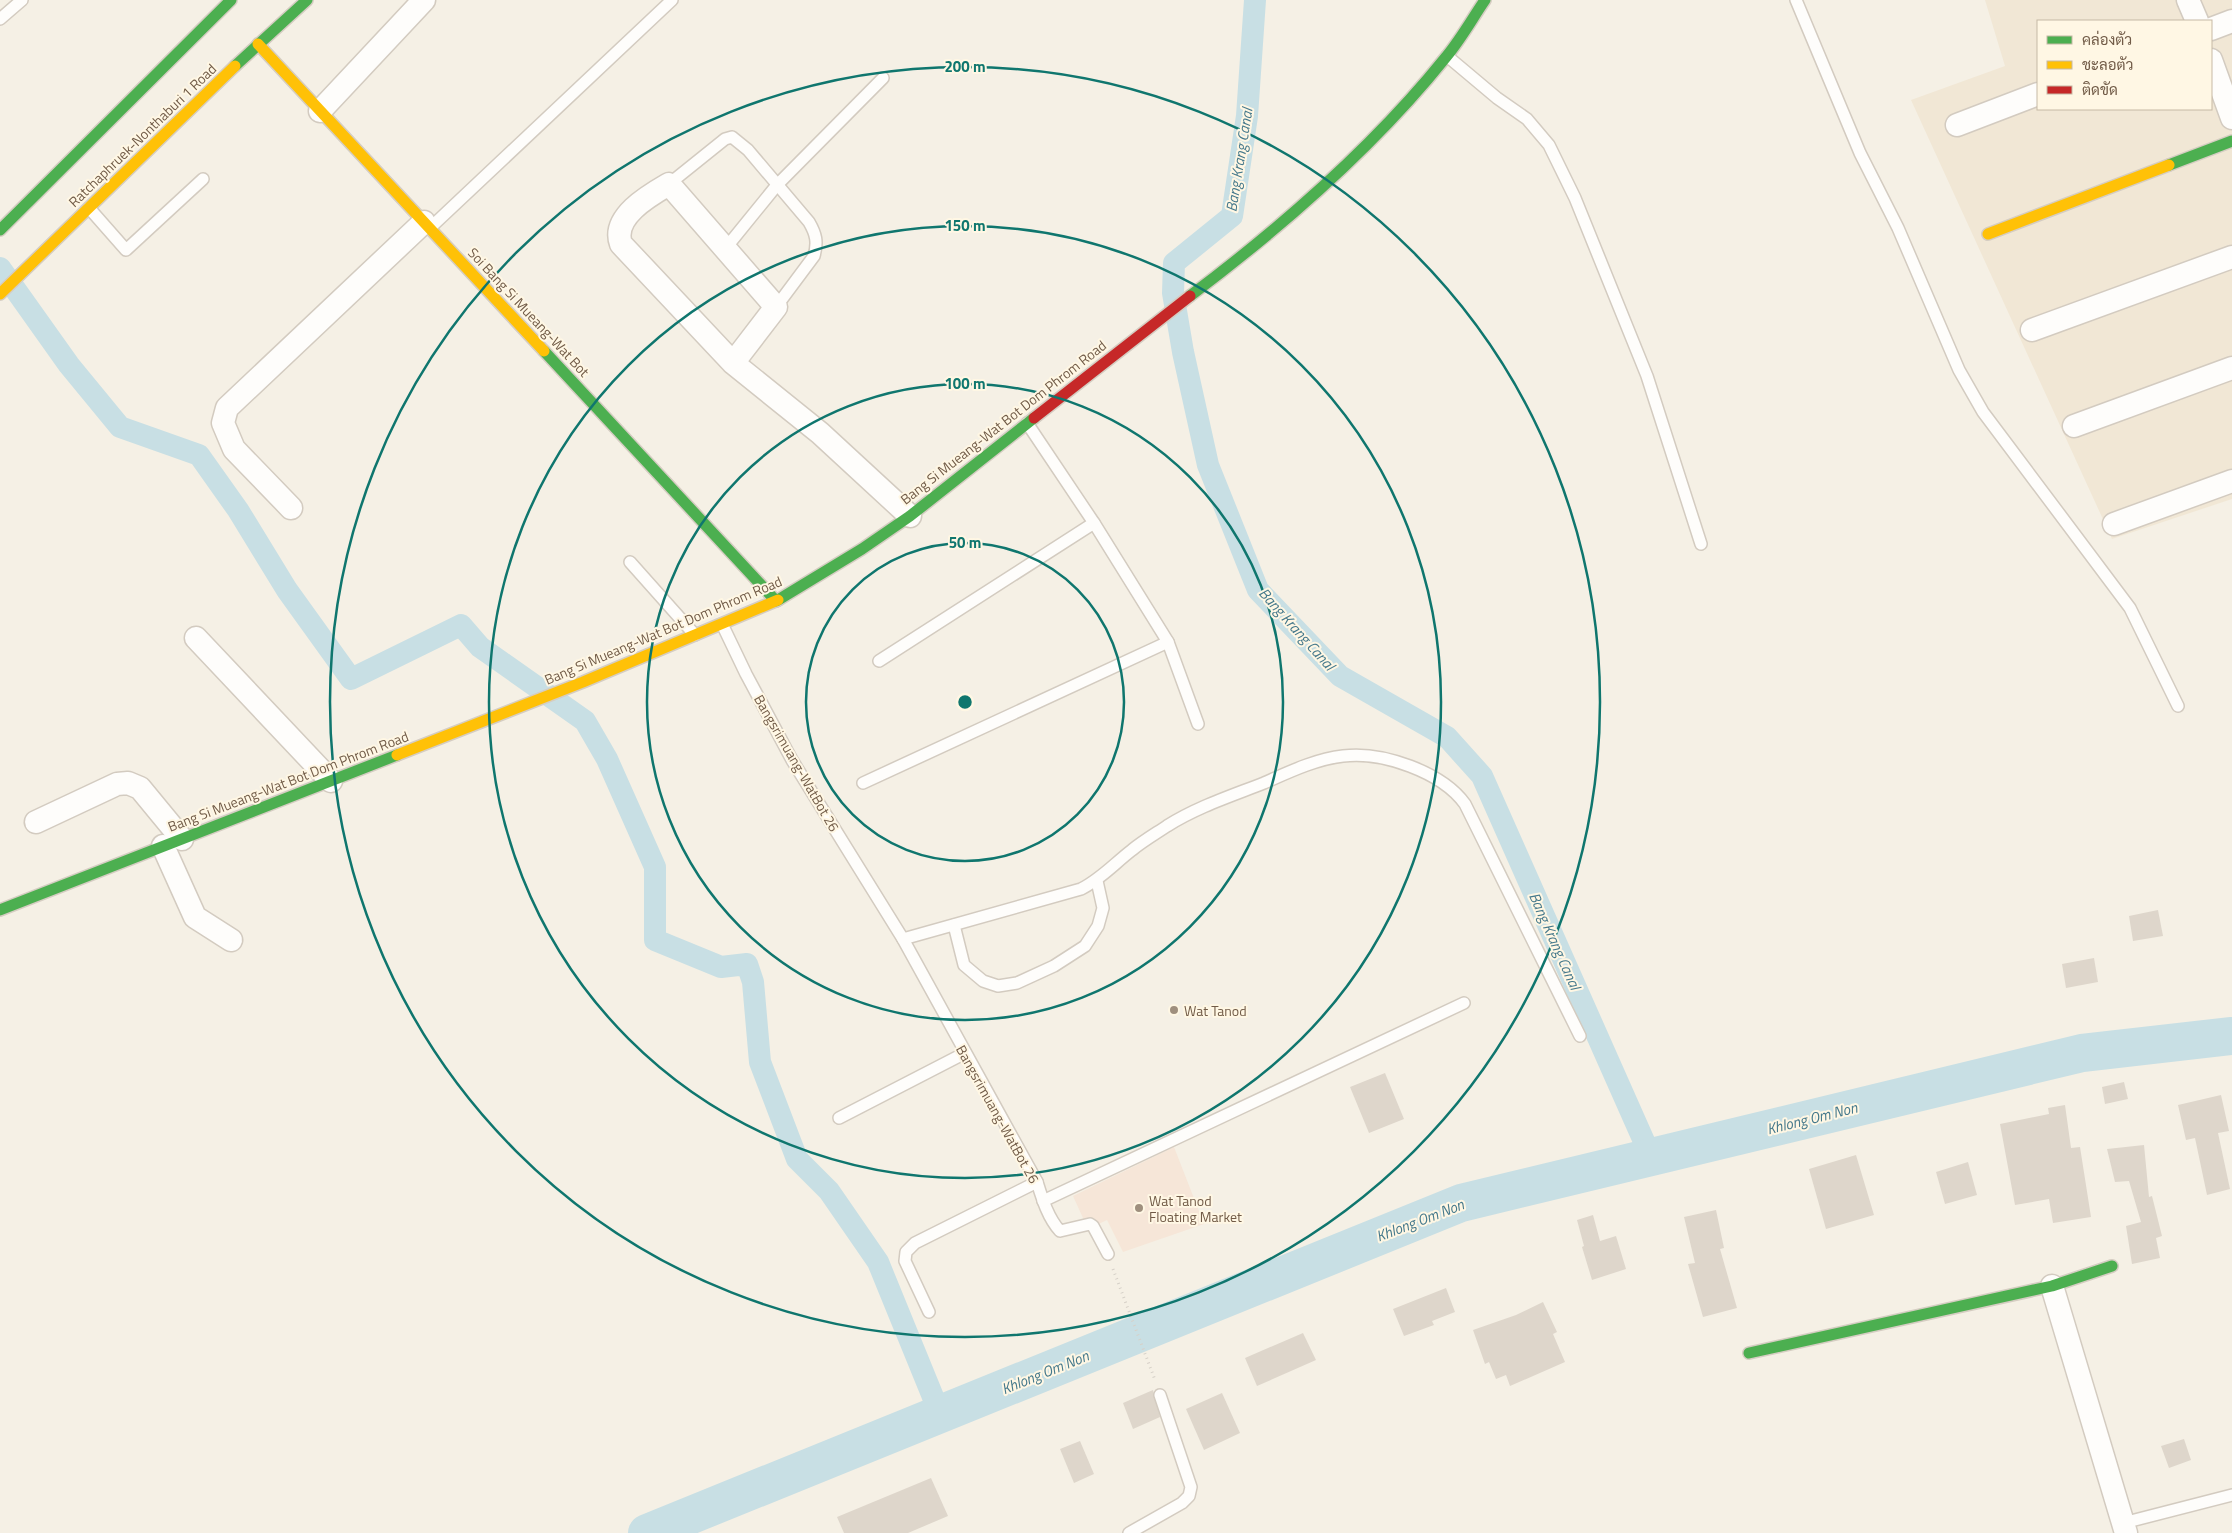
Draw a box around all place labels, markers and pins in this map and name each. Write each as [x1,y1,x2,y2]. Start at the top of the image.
centre of rings [956,693,974,711]
place label: Wat Tanod [1184,1000,1247,1021]
marker: Wat Tanod [1168,1004,1180,1016]
place label: Wat Tanod Floating Market [1149,1190,1242,1227]
marker: Wat Tanod Floating Market [1133,1202,1145,1214]

